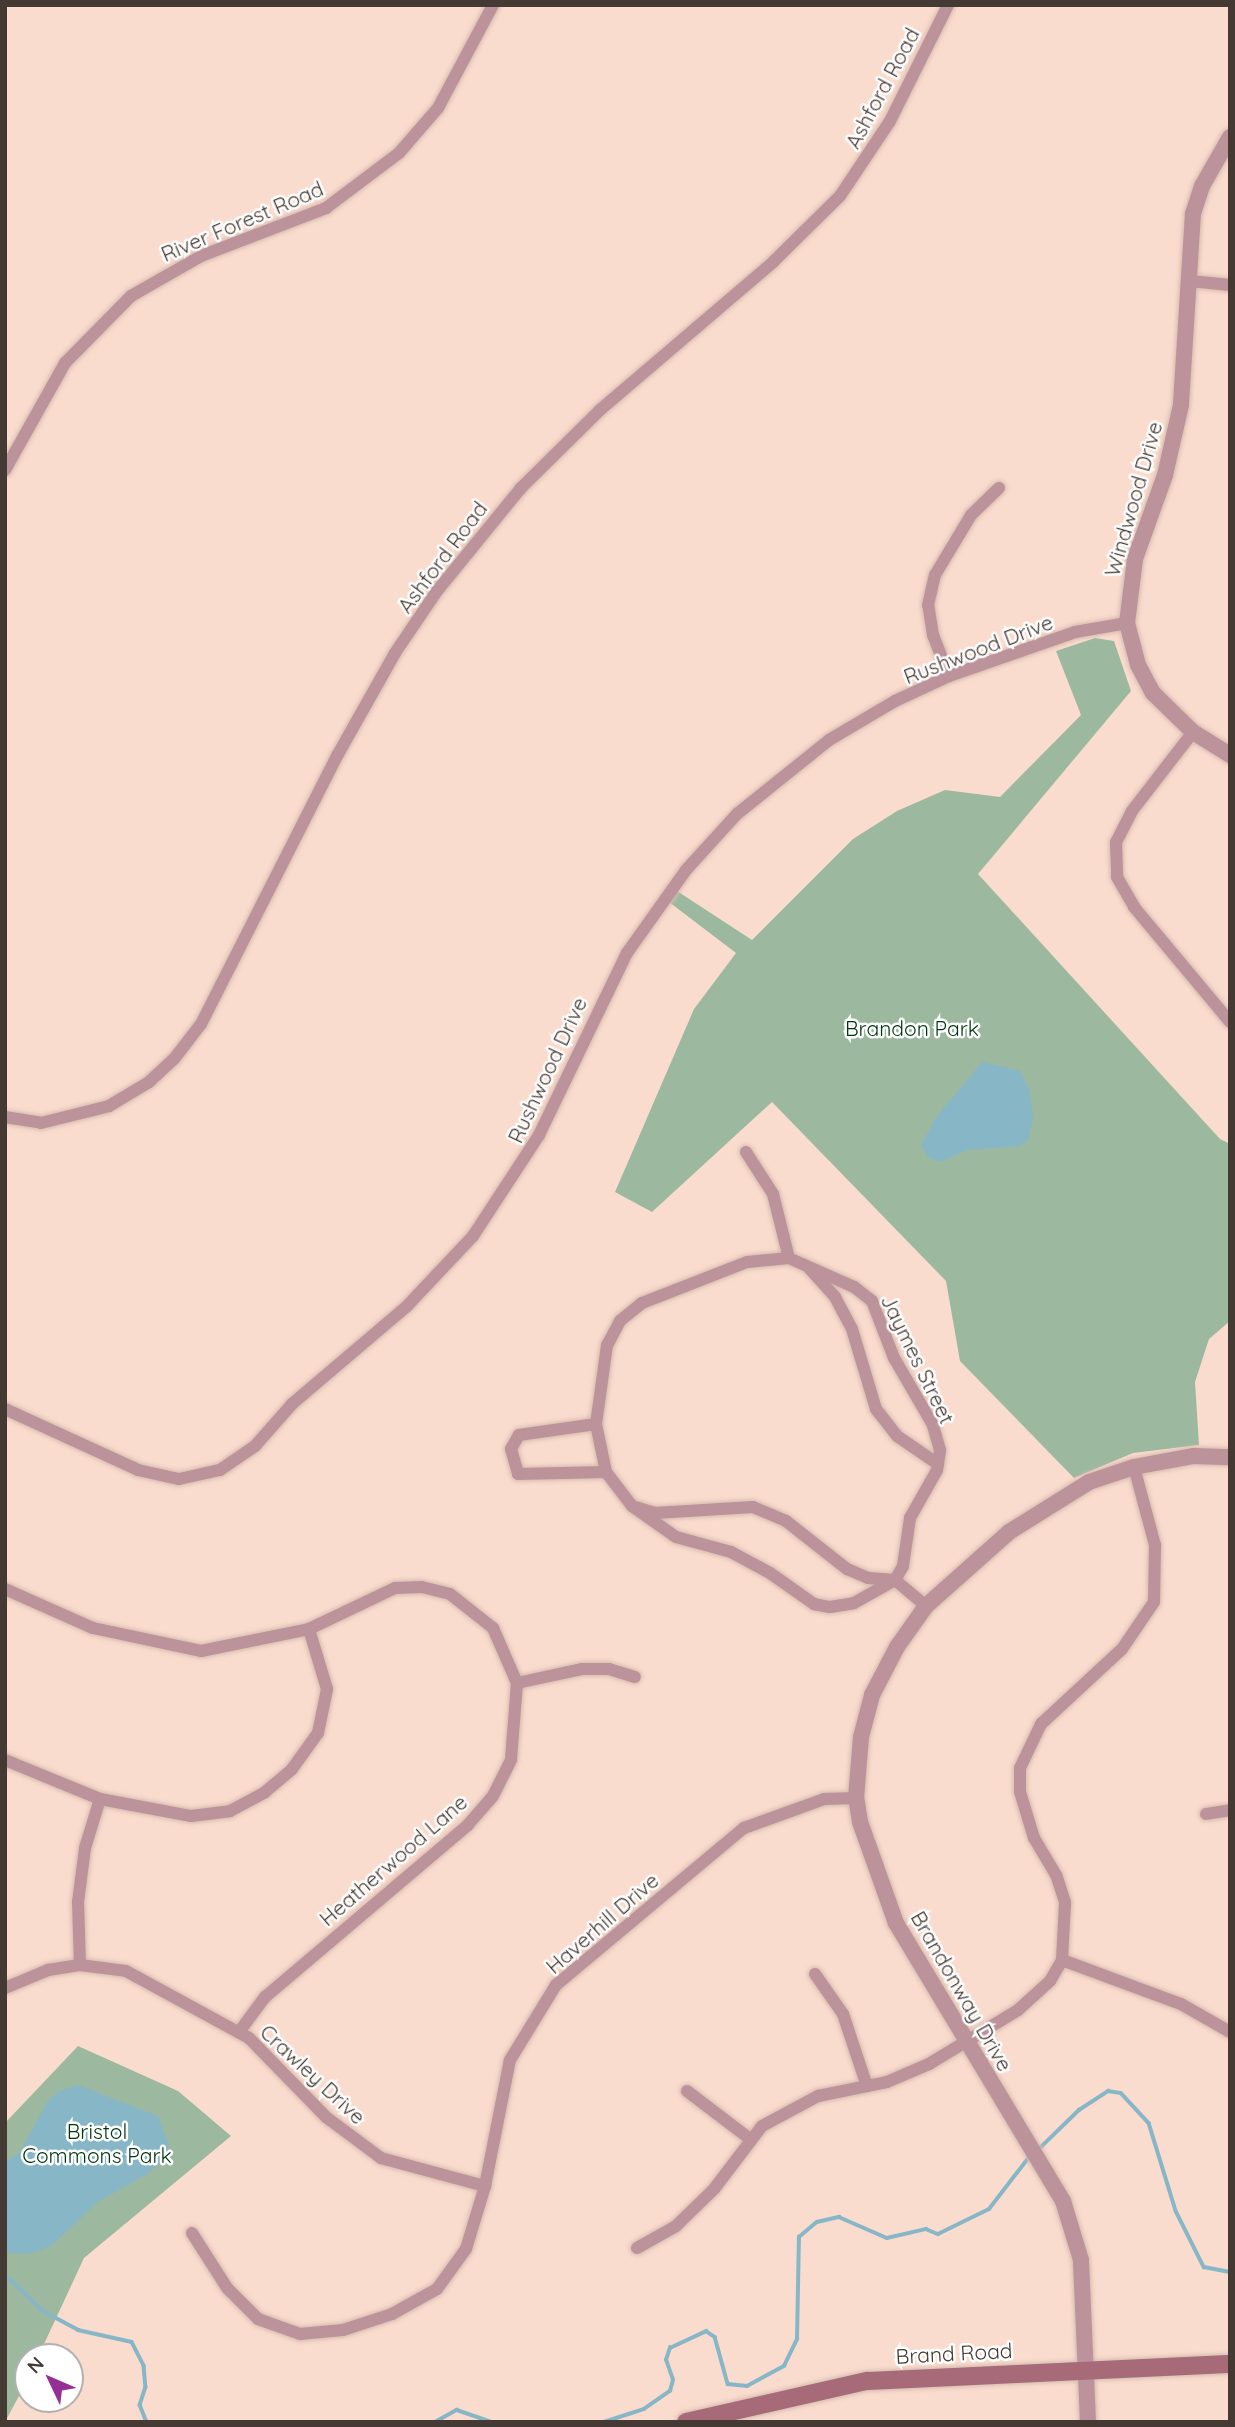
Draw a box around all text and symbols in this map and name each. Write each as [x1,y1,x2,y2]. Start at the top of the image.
street label: Ashford Road [840,23,924,153]
street label: River Forest Road [157,175,327,267]
street label: Windwood Drive [1099,419,1167,579]
street label: Ashford Road [392,496,492,618]
street label: Rushwood Drive [900,609,1056,689]
street label: Rushwood Drive [502,993,592,1147]
park label: Brandon Park [845,1015,979,1041]
street label: Jaymes Street [876,1290,960,1428]
street label: Heatherwood Lane [314,1789,472,1931]
street label: Haverhill Drive [541,1867,663,1979]
street label: Brandonway Drive [906,1906,1018,2076]
street label: Crawley Drive [255,2019,371,2129]
park label: Bristol Commons Park [22,2118,172,2168]
street label: Brand Road [895,2337,1013,2369]
north arrow [14,2343,84,2413]
text: N [22,2351,49,2378]

